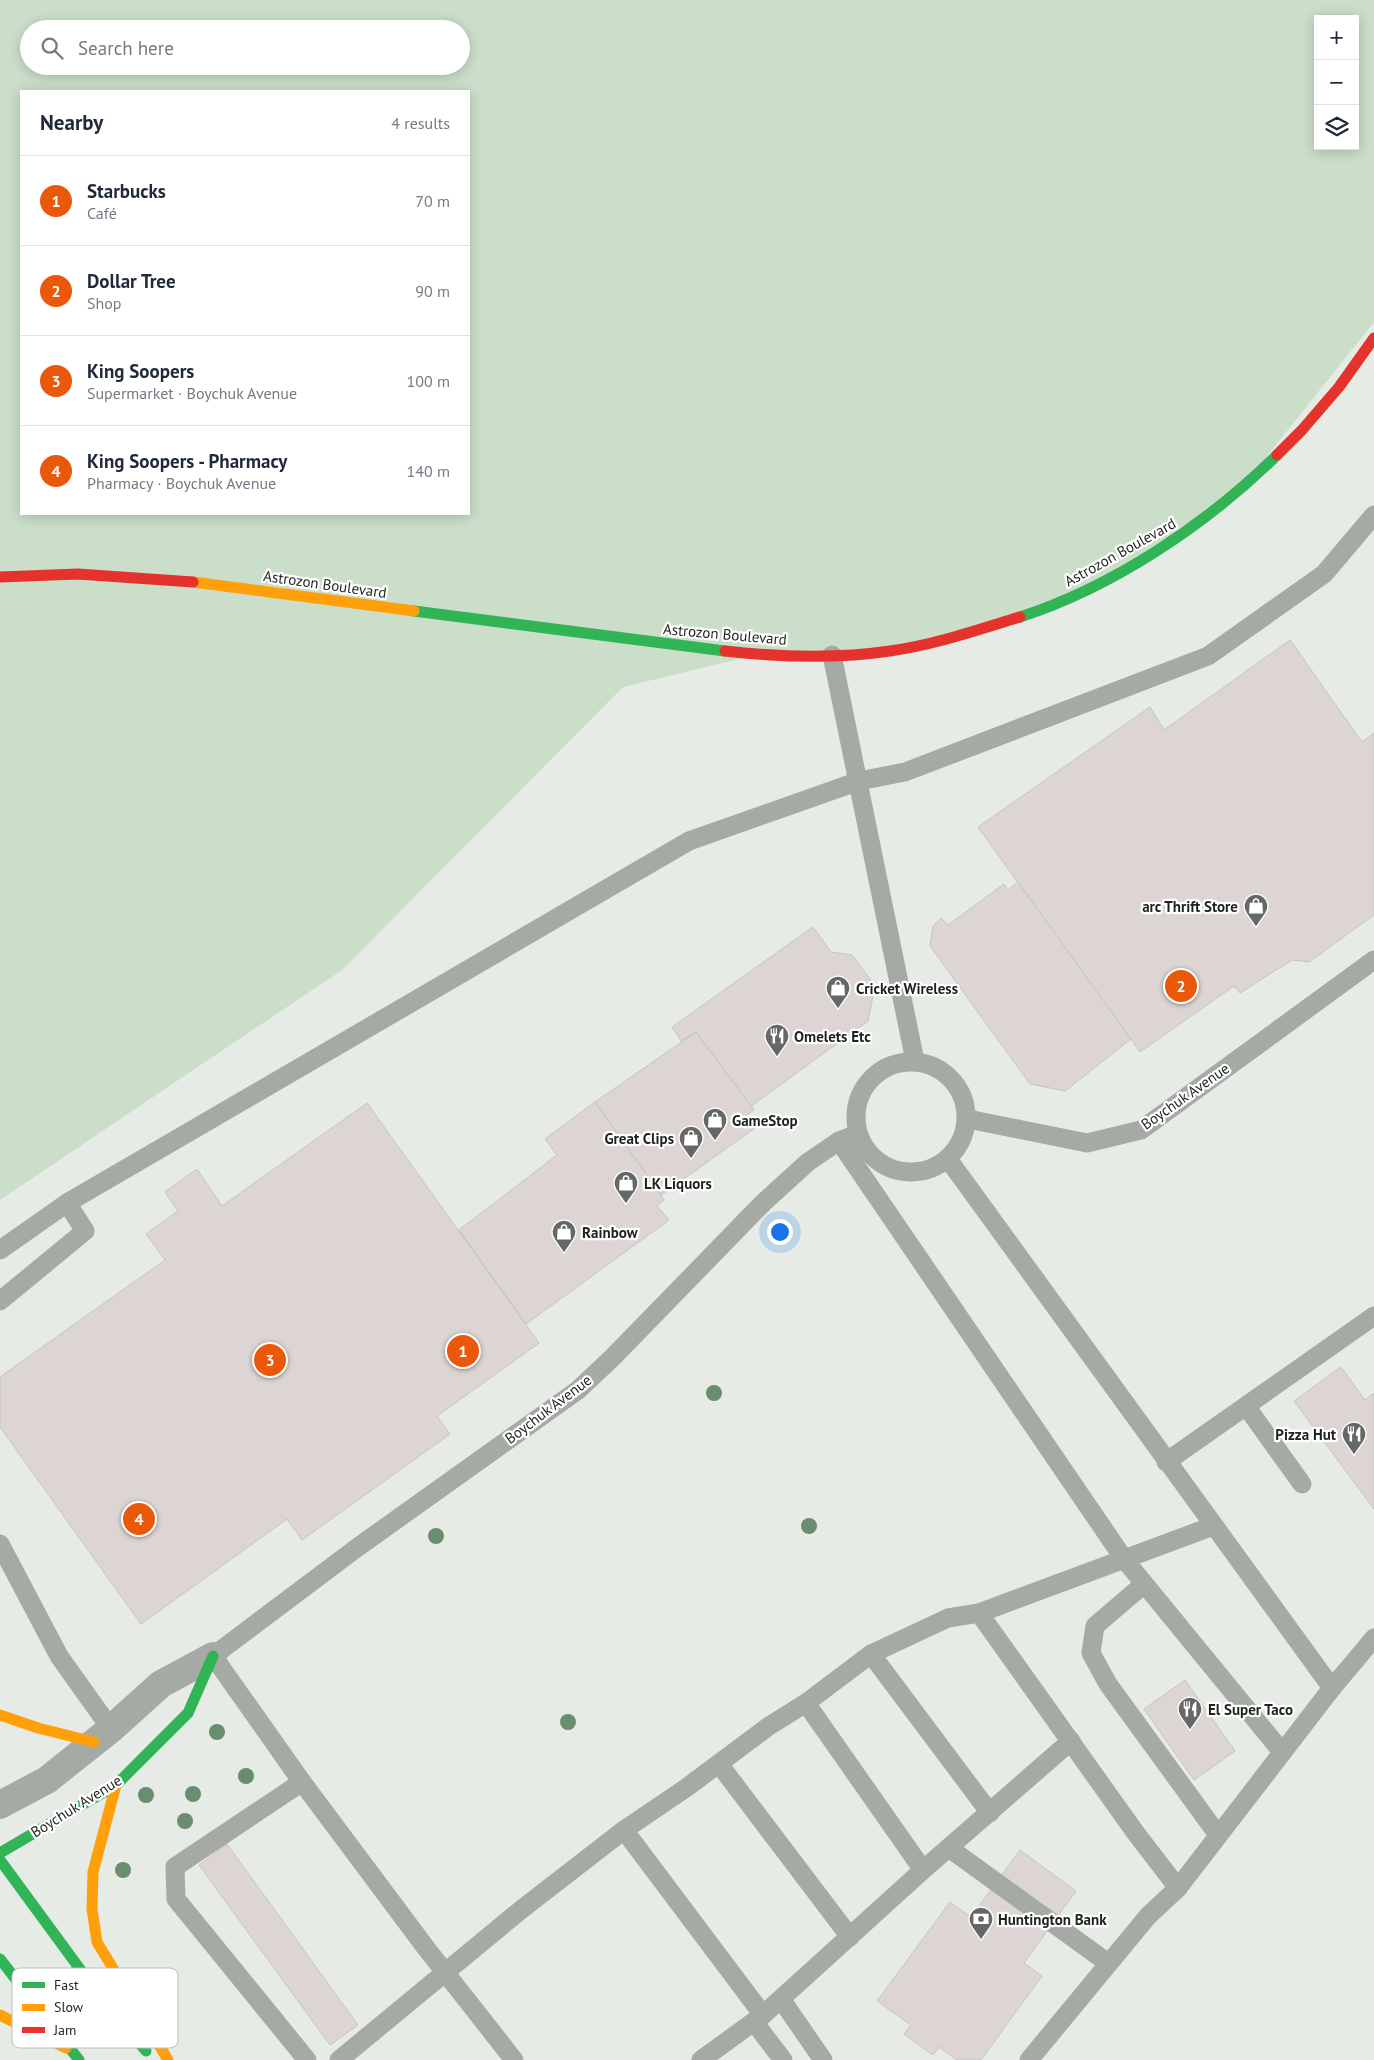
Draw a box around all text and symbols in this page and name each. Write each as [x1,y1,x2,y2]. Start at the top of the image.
map controls [1314,15,1359,150]
button: + [1314,15,1359,60]
search box [20,20,470,75]
icon: search [38,34,66,62]
text: Search here [78,36,174,60]
button: − [1314,60,1359,105]
button: layers [1314,105,1359,150]
text: Nearby [40,109,103,136]
text: 4 results [391,113,450,133]
text: Starbucks [87,179,166,203]
text: 1 [51,191,61,211]
text: 70 m [415,191,450,211]
text: Café [87,203,117,223]
text: Dollar Tree [87,269,176,293]
text: 2 [51,281,61,301]
text: 90 m [415,281,450,301]
text: Shop [87,293,121,313]
text: King Soopers [87,359,194,383]
text: 3 [51,371,61,391]
text: 100 m [407,371,450,391]
text: Supermarket · Boychuk Avenue [87,383,297,403]
text: King Soopers - Pharmacy [87,449,287,473]
text: 4 [51,461,61,481]
text: 140 m [407,461,450,481]
text: Pharmacy · Boychuk Avenue [87,473,276,493]
street label: Astrozon Boulevard [1061,514,1179,590]
street label: Astrozon Boulevard [262,566,388,602]
street label: Astrozon Boulevard [662,619,788,649]
shop icon: arc Thrift Store [1243,893,1269,927]
place label: arc Thrift Store [1142,897,1238,916]
pin: 2 [1165,967,1197,1005]
shop icon: Cricket Wireless [825,975,851,1009]
place label: Cricket Wireless [856,979,958,998]
restaurant icon: Omelets Etc [764,1023,790,1057]
place label: Omelets Etc [794,1027,871,1046]
street label: Boychuk Avenue [1137,1059,1233,1133]
shop icon: GameStop [702,1107,728,1141]
place label: GameStop [732,1111,798,1130]
shop icon: Great Clips [678,1125,704,1159]
place label: Great Clips [604,1129,674,1148]
shop icon: LK Liquors [613,1170,639,1204]
place label: LK Liquors [644,1174,712,1193]
shop icon: Rainbow [551,1219,577,1253]
your location [767,1219,793,1245]
place label: Rainbow [582,1223,638,1242]
pin: 1 [447,1332,479,1370]
pin: 3 [254,1341,286,1379]
street label: Boychuk Avenue [501,1370,595,1448]
restaurant icon: Pizza Hut [1341,1421,1367,1455]
place label: Pizza Hut [1275,1425,1337,1444]
pin: 4 [123,1500,155,1538]
restaurant icon: El Super Taco [1177,1696,1203,1730]
place label: El Super Taco [1208,1700,1293,1719]
street label: Boychuk Avenue [27,1770,125,1842]
bank icon: Huntington Bank [968,1906,994,1940]
place label: Huntington Bank [998,1910,1107,1929]
legend [12,1968,178,2048]
text: Fast [54,1976,79,1994]
text: Slow [54,1998,84,2016]
text: Jam [53,2021,76,2039]

